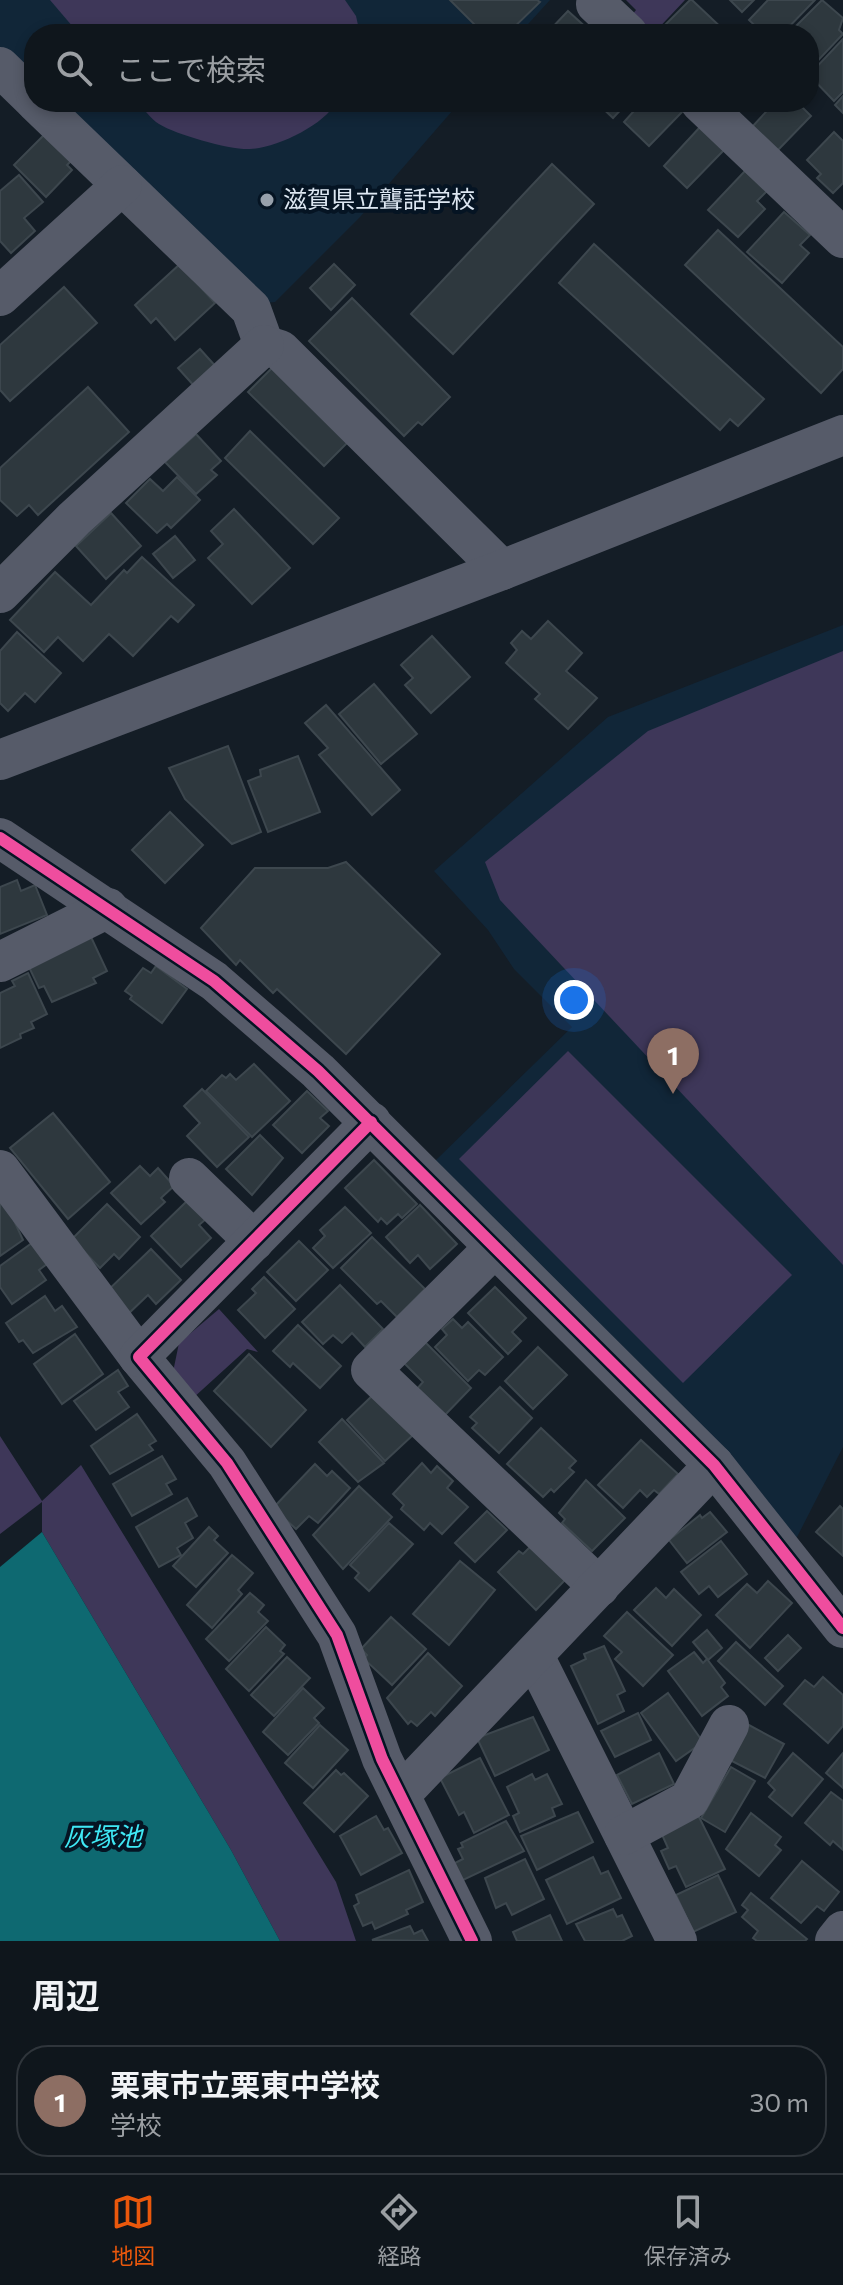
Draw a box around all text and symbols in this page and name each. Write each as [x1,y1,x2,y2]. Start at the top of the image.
search box [24,24,819,112]
icon: search [52,46,96,90]
text: ここで検索 [116,50,266,87]
place label: 滋賀県立聾話学校 [283,184,475,213]
marker: 滋賀県立聾話学校 [258,191,276,209]
your location [554,980,594,1020]
pin: 1 [647,1028,699,1094]
water label: 灰塚池 [64,1820,145,1851]
text: 周辺 [32,1973,100,2015]
text: 栗東市立栗東中学校 [110,2065,380,2102]
text: 1 [54,2086,66,2117]
text: 30 m [750,2086,809,2117]
text: 学校 [110,2109,162,2140]
tab: 地図 [111,2190,155,2270]
tab: 経路 [377,2190,422,2270]
tab: 保存済み [644,2190,732,2270]

